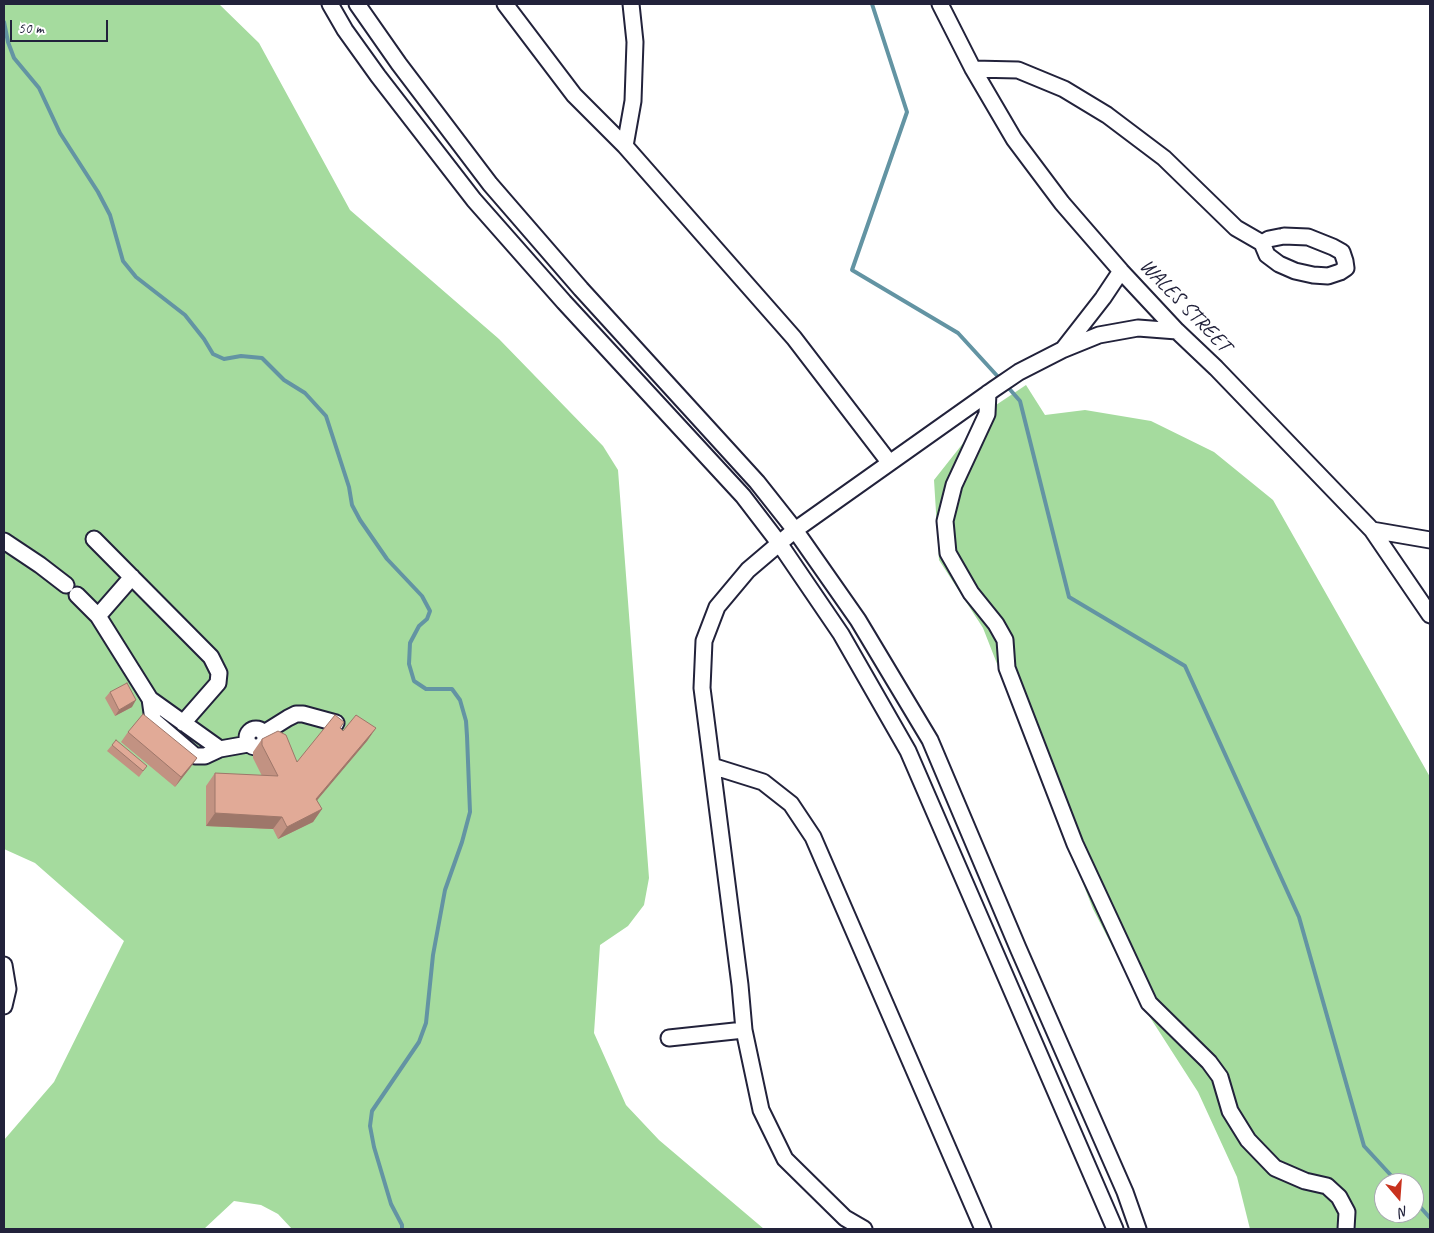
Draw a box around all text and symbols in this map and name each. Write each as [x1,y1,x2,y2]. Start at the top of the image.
scale bar [12,10,110,42]
text: 50 m [18,19,44,38]
street label: WALES STREET [1134,254,1236,358]
north arrow [1374,1173,1424,1223]
text: N [1397,1202,1410,1221]

